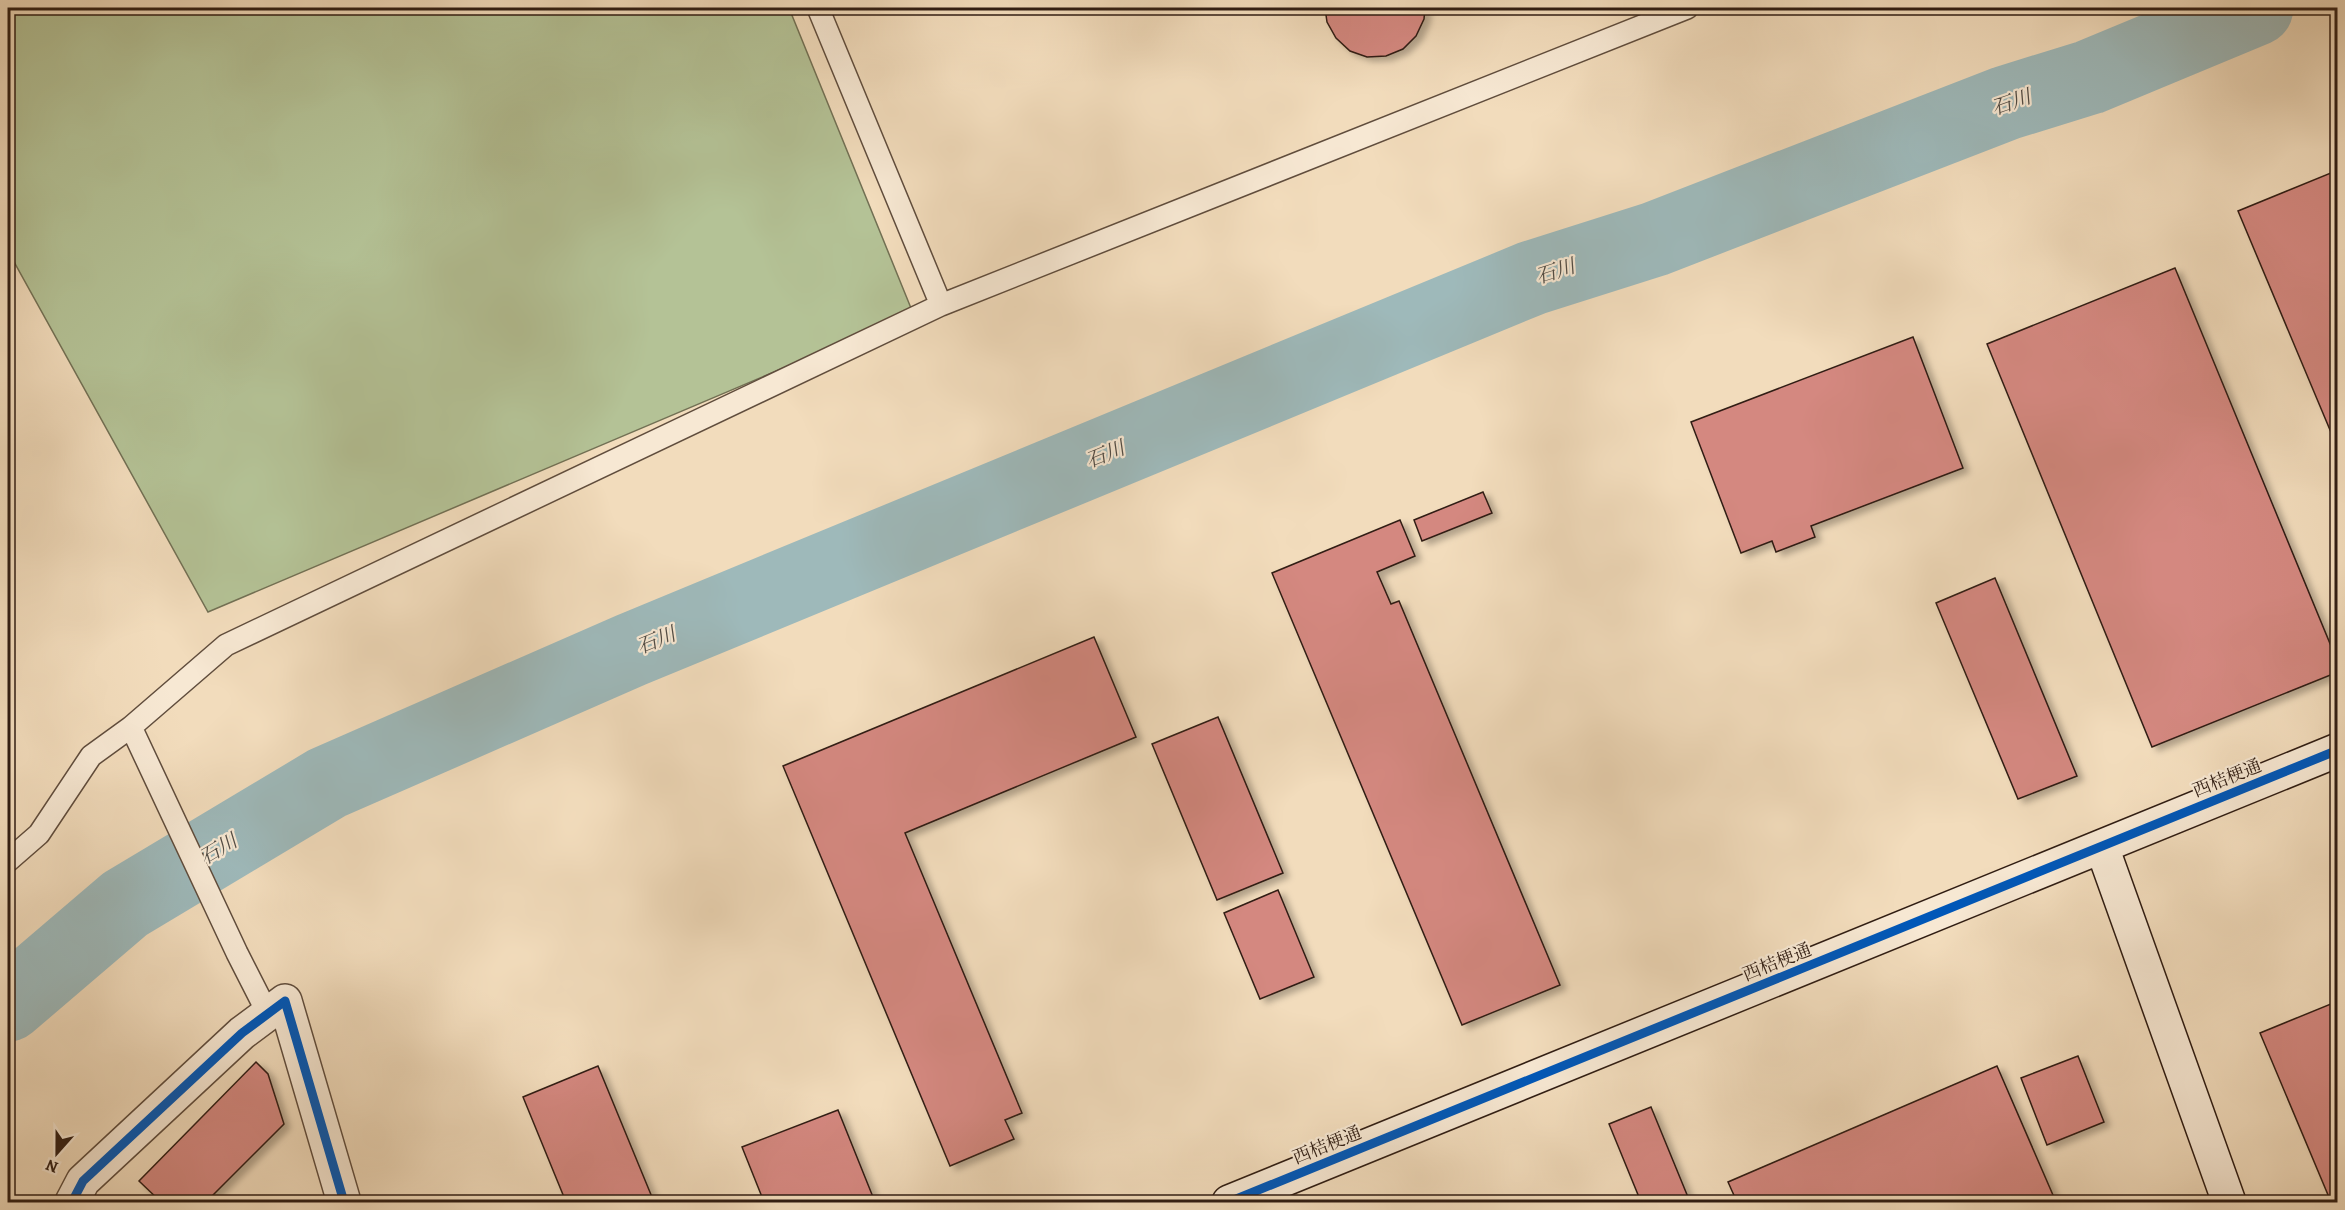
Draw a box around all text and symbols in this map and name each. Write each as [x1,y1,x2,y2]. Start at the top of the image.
water label: 石川 [1988,83,2036,122]
water label: 石川 [1532,252,1580,290]
water label: 石川 [1082,434,1131,474]
water label: 石川 [633,620,682,660]
street label: 西桔梗通 [2189,753,2265,803]
water label: 石川 [194,827,244,871]
street label: 西桔梗通 [1739,937,1815,987]
street label: 西桔梗通 [1289,1120,1365,1170]
north arrow [27,1123,87,1183]
text: N [42,1154,61,1178]

